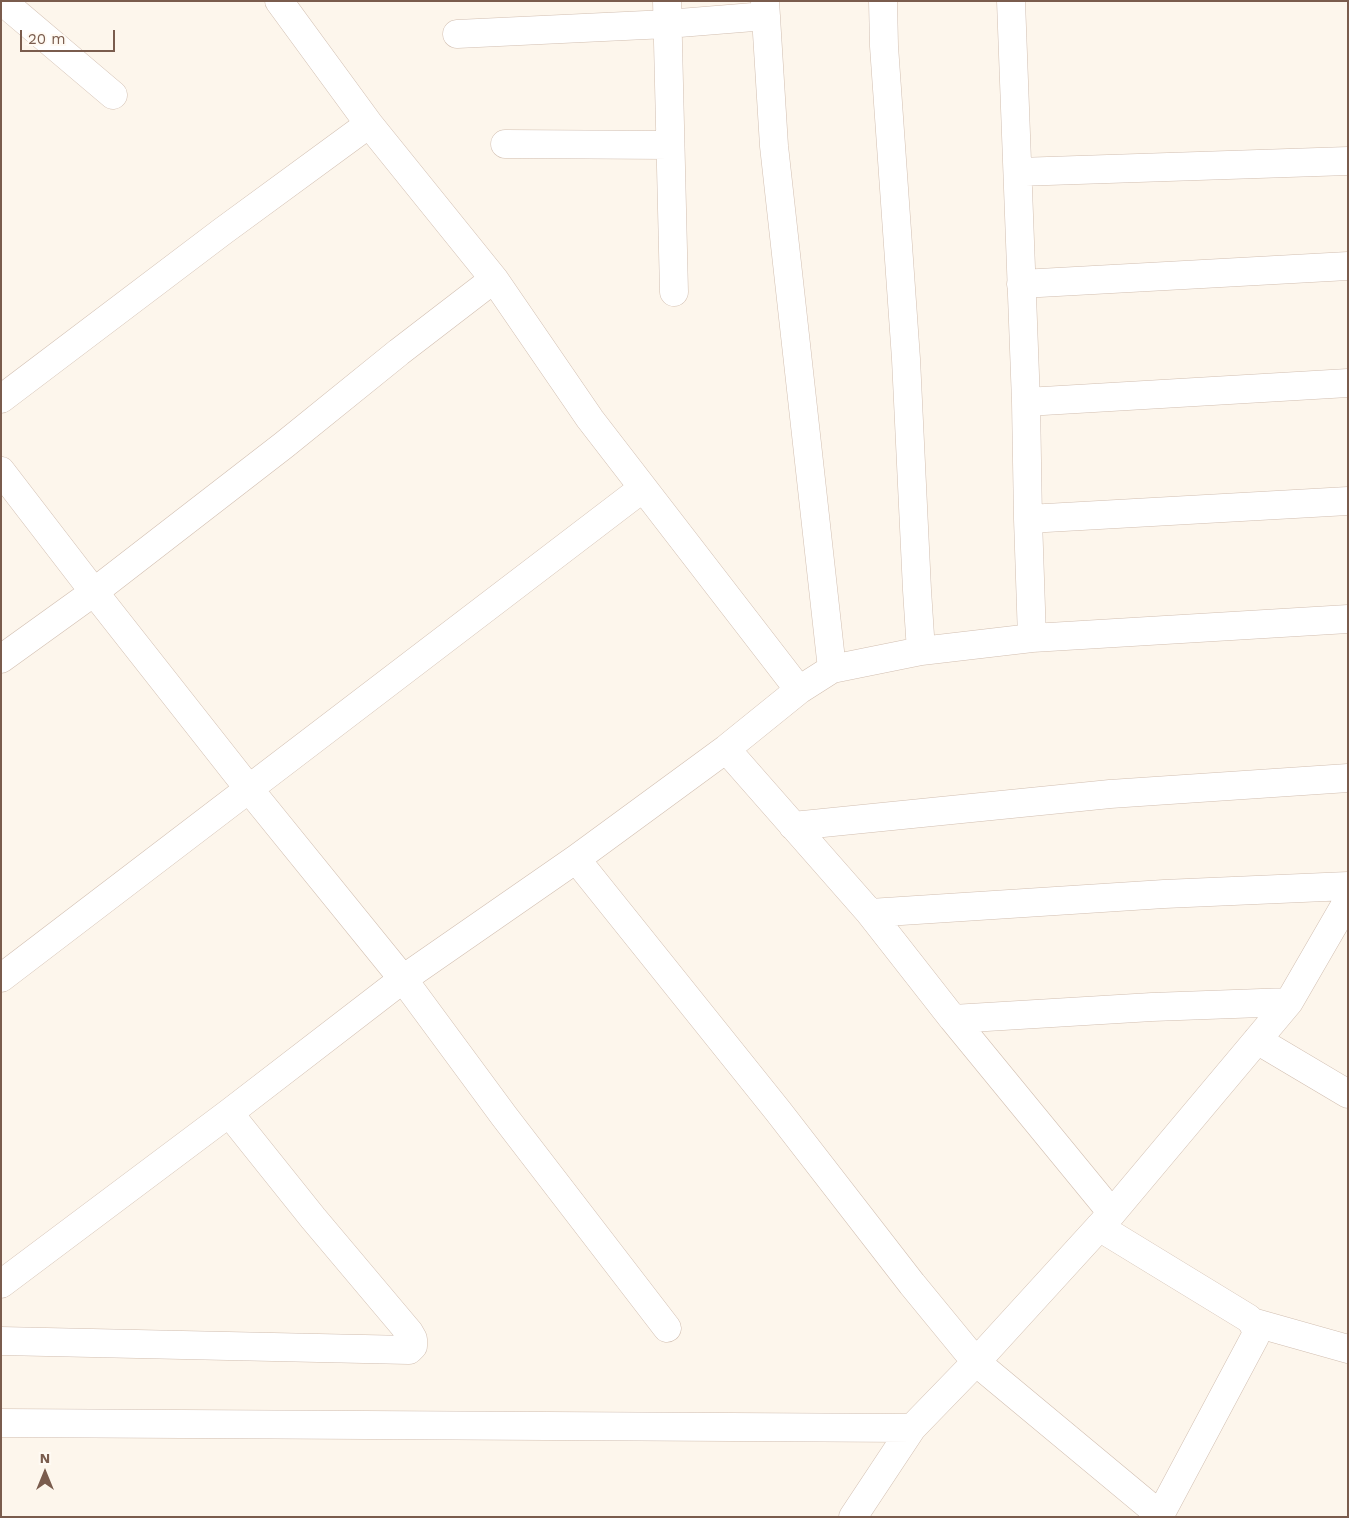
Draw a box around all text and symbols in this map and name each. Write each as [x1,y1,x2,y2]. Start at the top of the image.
scale bar [22,20,118,52]
text: 20 m [28,30,66,48]
north arrow [20,1448,70,1498]
text: N [40,1450,50,1466]

